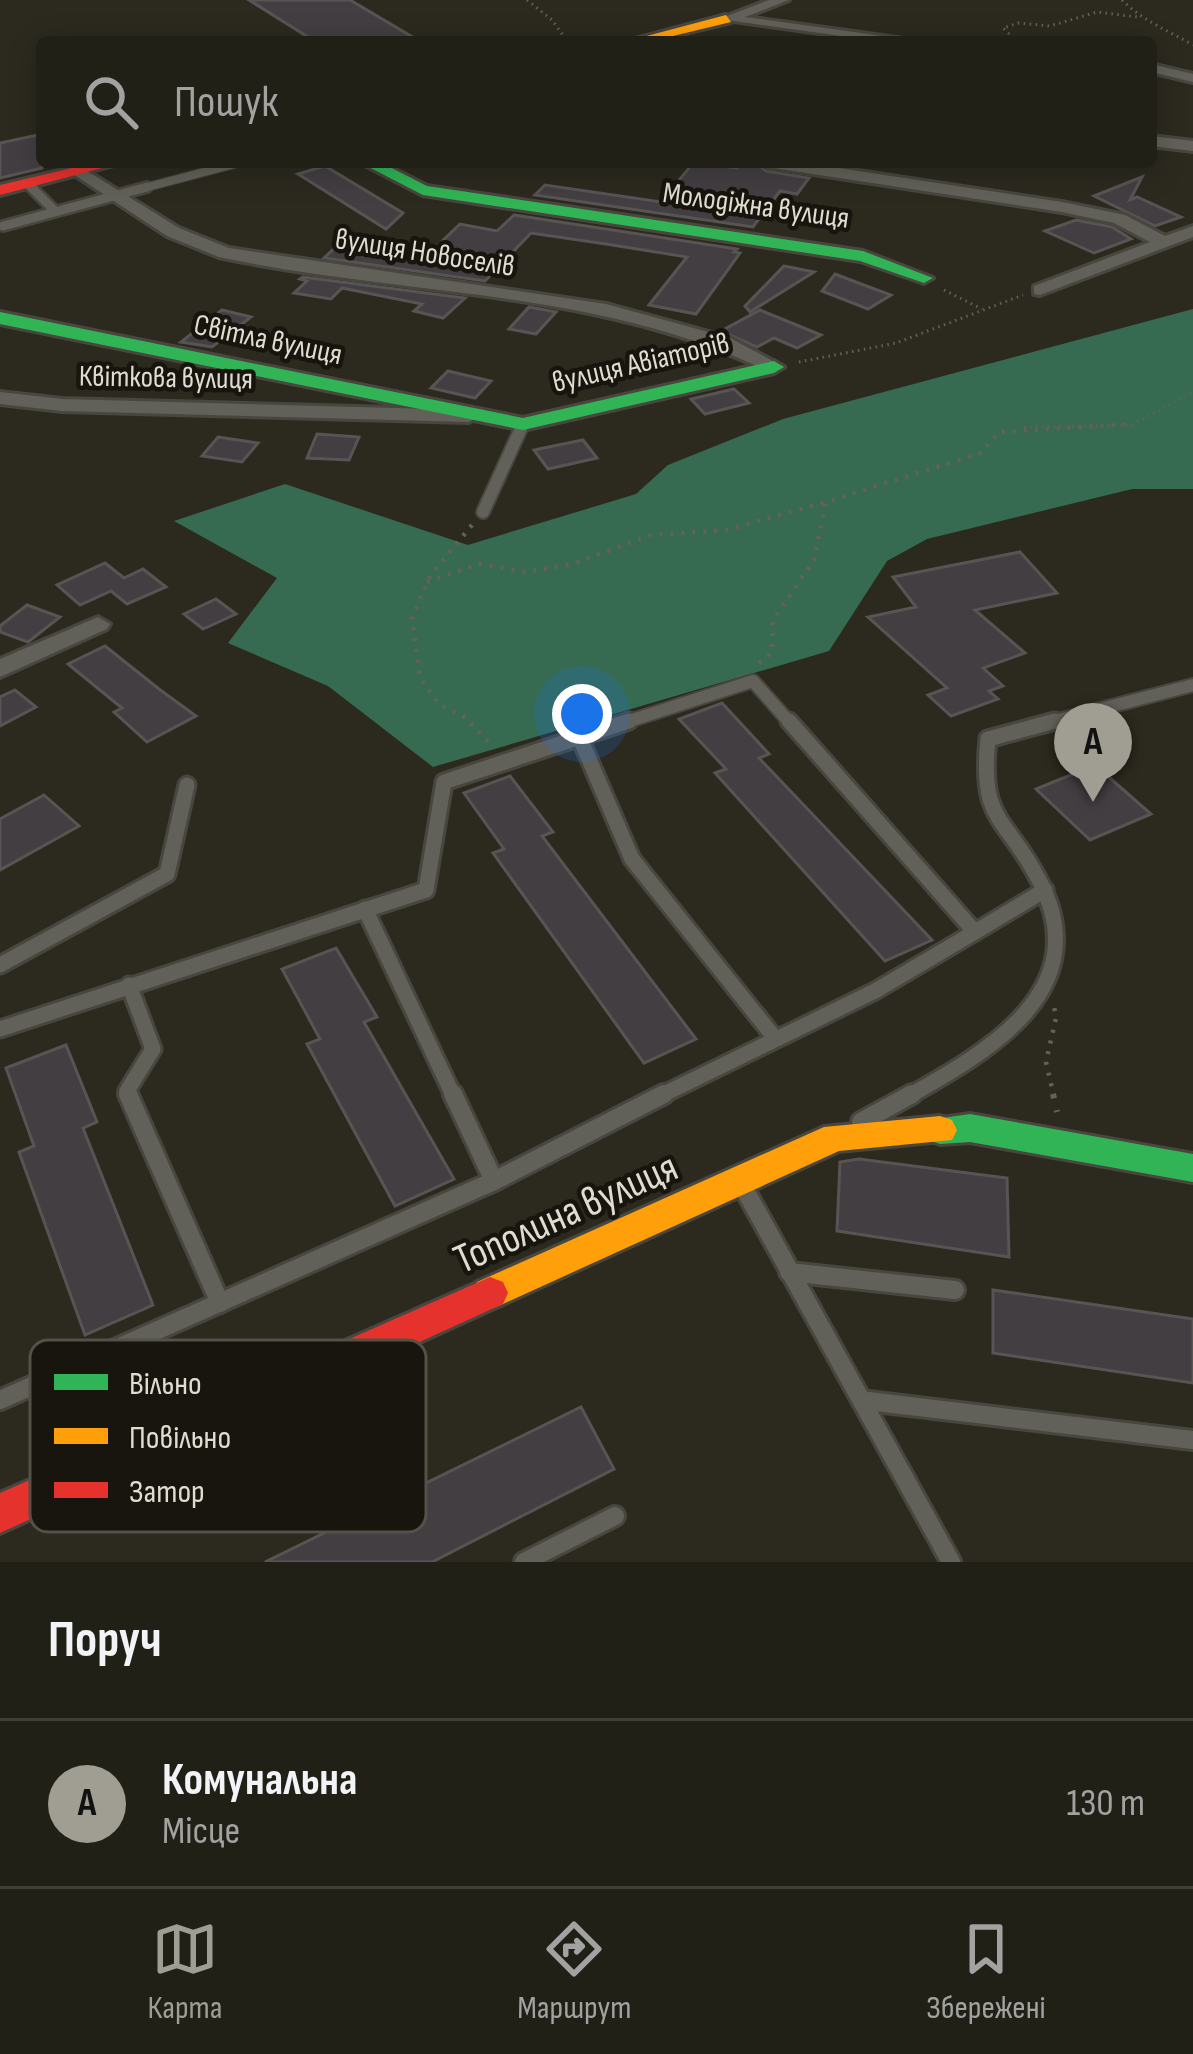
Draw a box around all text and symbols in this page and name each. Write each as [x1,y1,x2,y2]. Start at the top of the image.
search box [36,36,1157,168]
icon: search [78,69,144,135]
text: Пошук [174,75,278,130]
street label: Молодіжна вулиця [661,175,851,237]
street label: вулиця Новоселів [333,221,517,285]
street label: Світла вулиця [191,307,345,373]
street label: вулиця Авіаторів [549,325,733,401]
street label: Квіткова вулиця [79,358,253,398]
your location [552,684,612,744]
pin: A [1054,703,1132,802]
street label: Тополина вулиця [446,1142,686,1286]
legend [30,1340,426,1532]
text: Вільно [129,1364,202,1404]
text: Повільно [129,1418,231,1458]
text: Затор [129,1472,205,1512]
text: Поруч [48,1610,162,1671]
text: Комунальна [162,1753,357,1808]
text: A [78,1780,96,1827]
text: 130 m [1066,1780,1145,1827]
text: Місце [162,1808,240,1855]
tab: Карта [147,1916,222,2028]
tab: Маршрут [517,1916,631,2028]
tab: Збережені [926,1916,1046,2028]

